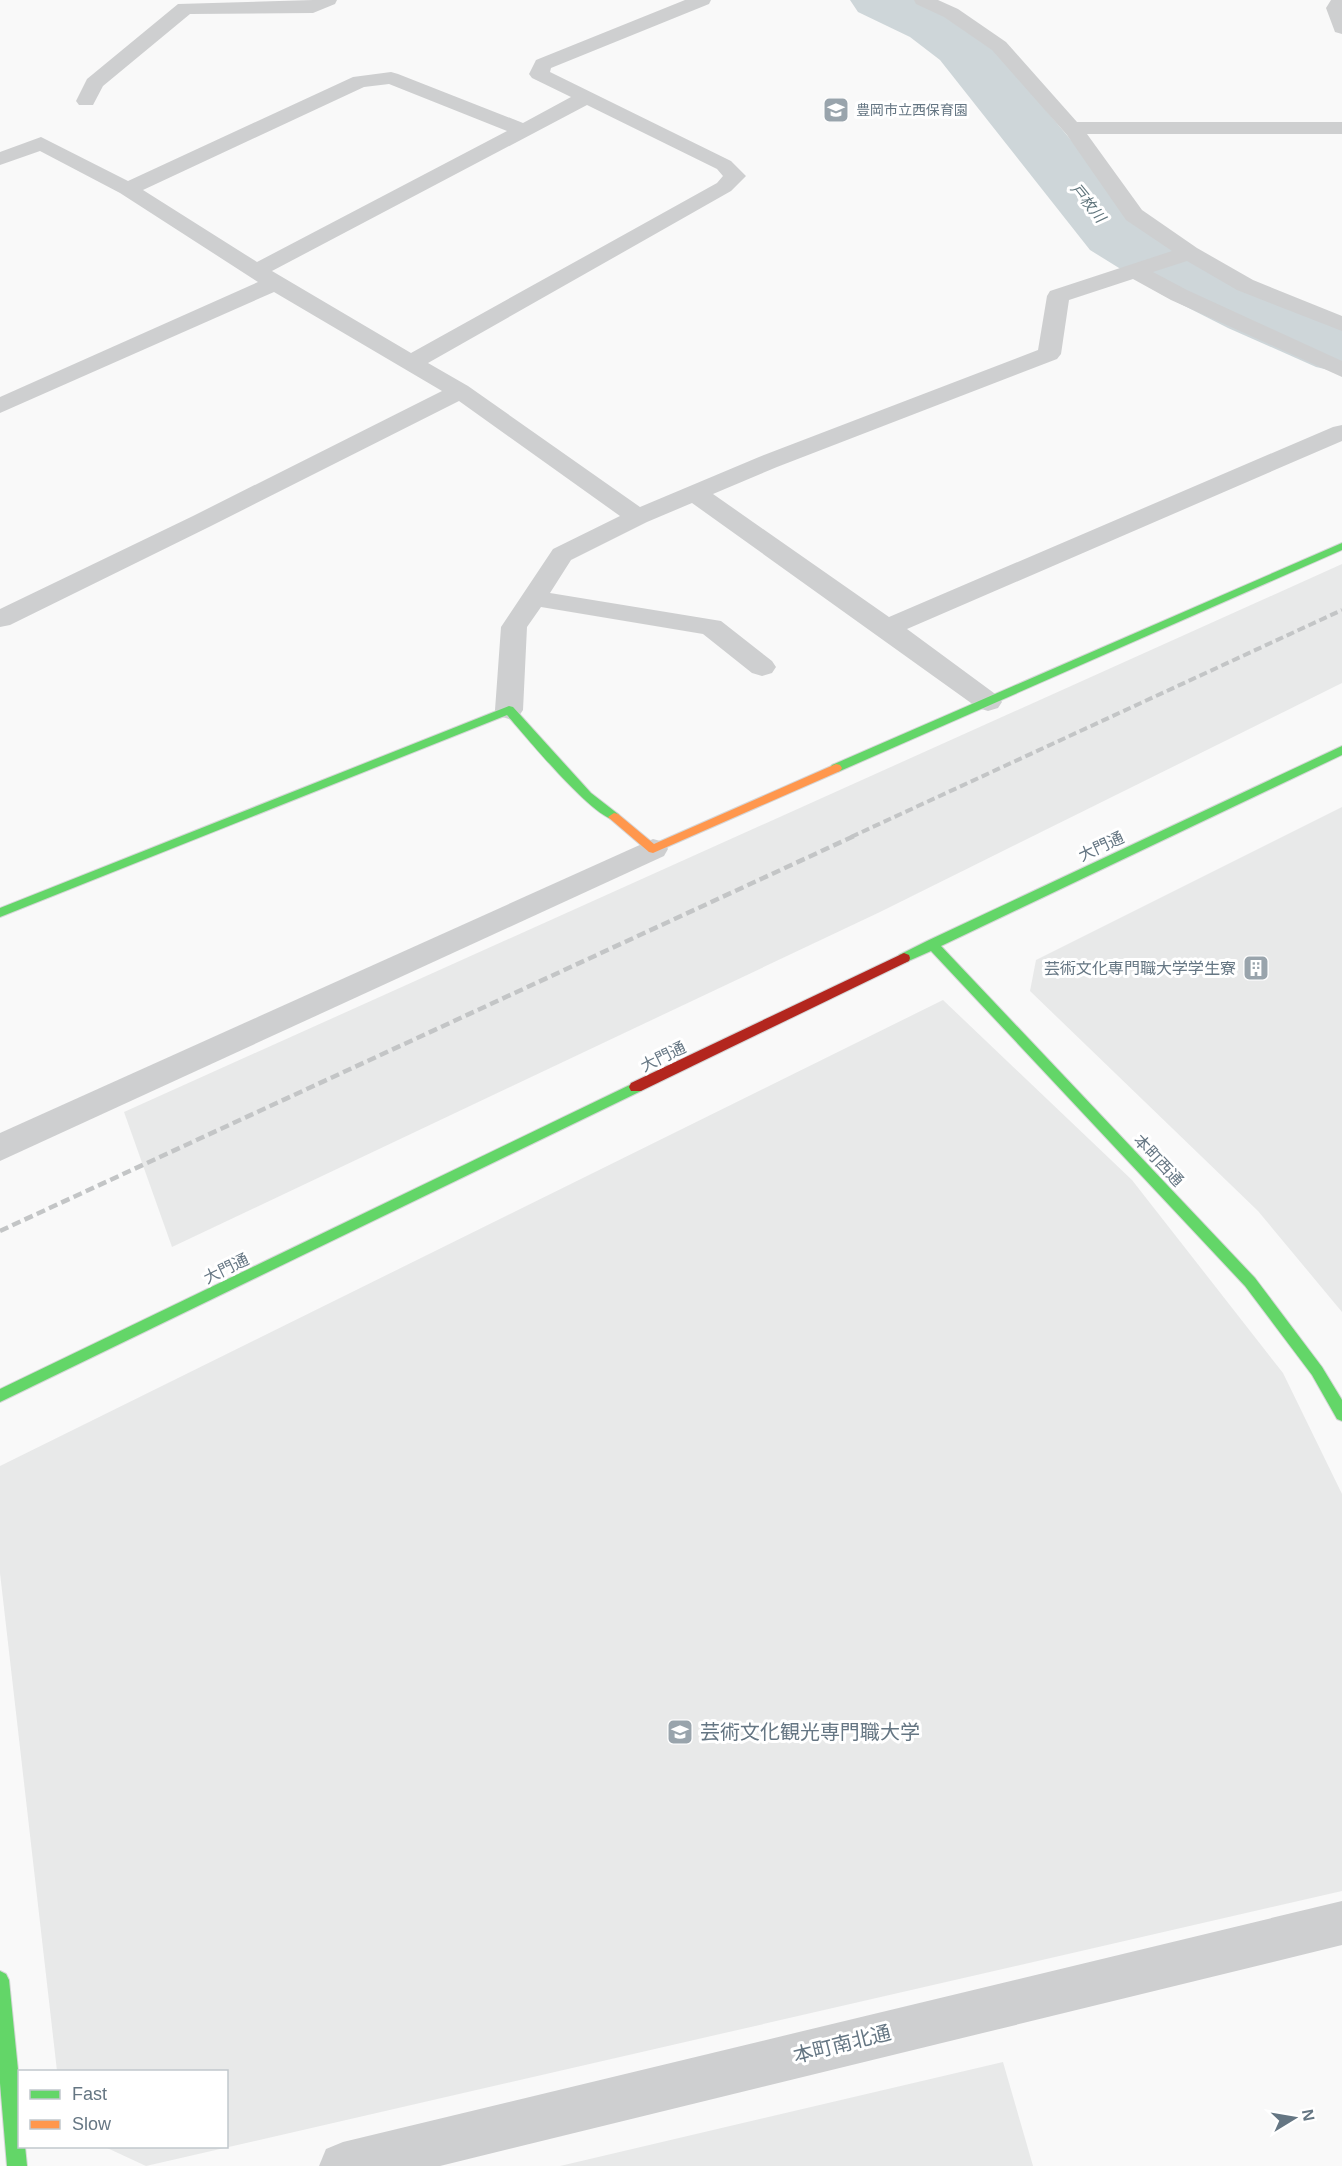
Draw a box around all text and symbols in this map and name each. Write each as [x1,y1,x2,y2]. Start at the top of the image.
school or university icon: 豊岡市立西保育園 [821,95,851,125]
place label: 豊岡市立西保育園 [856,102,968,118]
water label: 戸枚川 [1068,180,1110,227]
street label: 大門通 [1076,829,1127,864]
building icon: 芸術文化専門職大学学生寮 [1241,953,1271,983]
place label: 芸術文化専門職大学学生寮 [1044,960,1236,977]
street label: 大門通 [638,1038,689,1075]
street label: 本町西通 [1131,1131,1187,1190]
street label: 大門通 [201,1250,252,1287]
school or university icon: 芸術文化観光専門職大学 [665,1717,695,1747]
place label: 芸術文化観光専門職大学 [700,1721,920,1743]
street label: 本町南北通 [791,2021,893,2067]
legend [18,2070,228,2148]
text: Fast [72,2084,107,2104]
north arrow [1264,2088,1324,2148]
text: N [1299,2108,1318,2123]
text: Slow [72,2114,112,2134]

